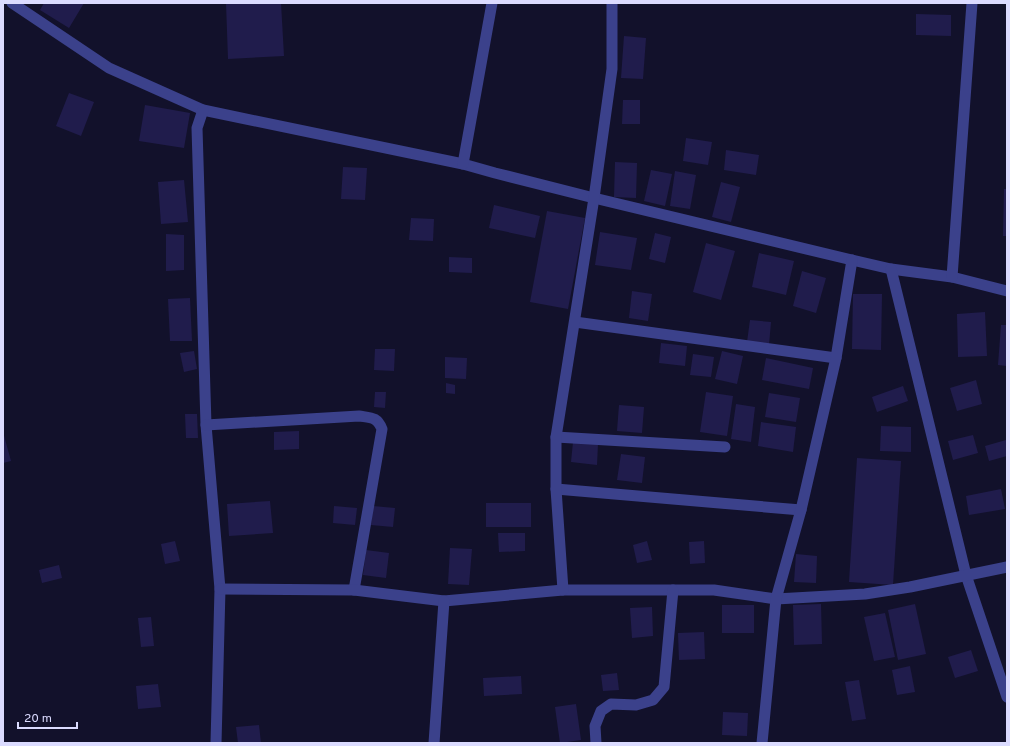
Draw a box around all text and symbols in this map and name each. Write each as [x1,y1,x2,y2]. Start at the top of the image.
scale bar [18,704,77,730]
text: 20 m [24,711,52,727]

